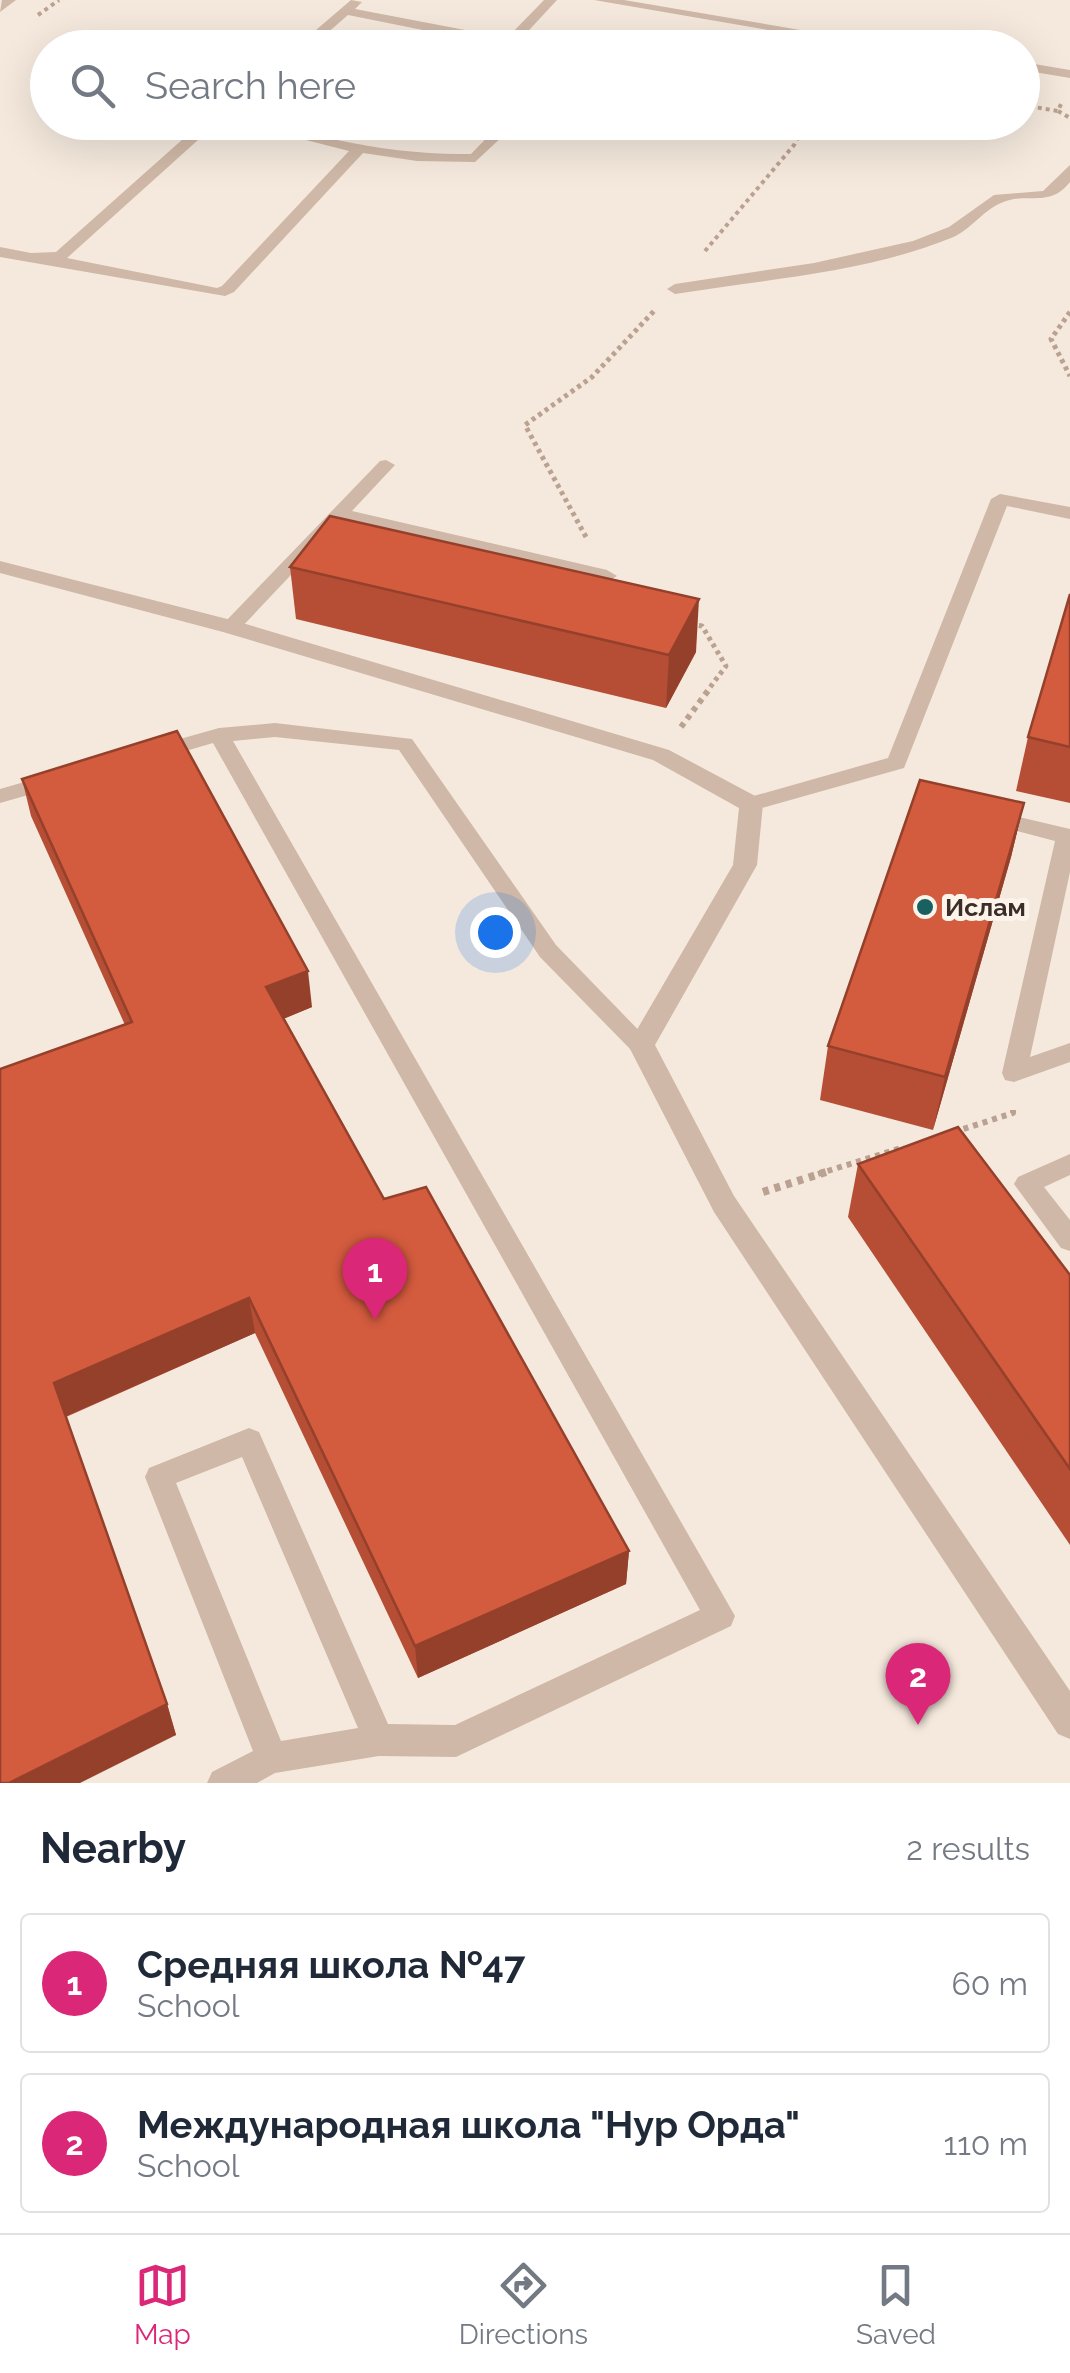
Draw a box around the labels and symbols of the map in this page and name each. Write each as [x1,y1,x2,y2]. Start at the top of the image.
place label: Ислам [945,892,1026,922]
marker: Ислам [914,896,936,918]
your location [470,907,521,958]
pin: 1 [342,1238,408,1320]
pin: 2 [886,1642,950,1725]

